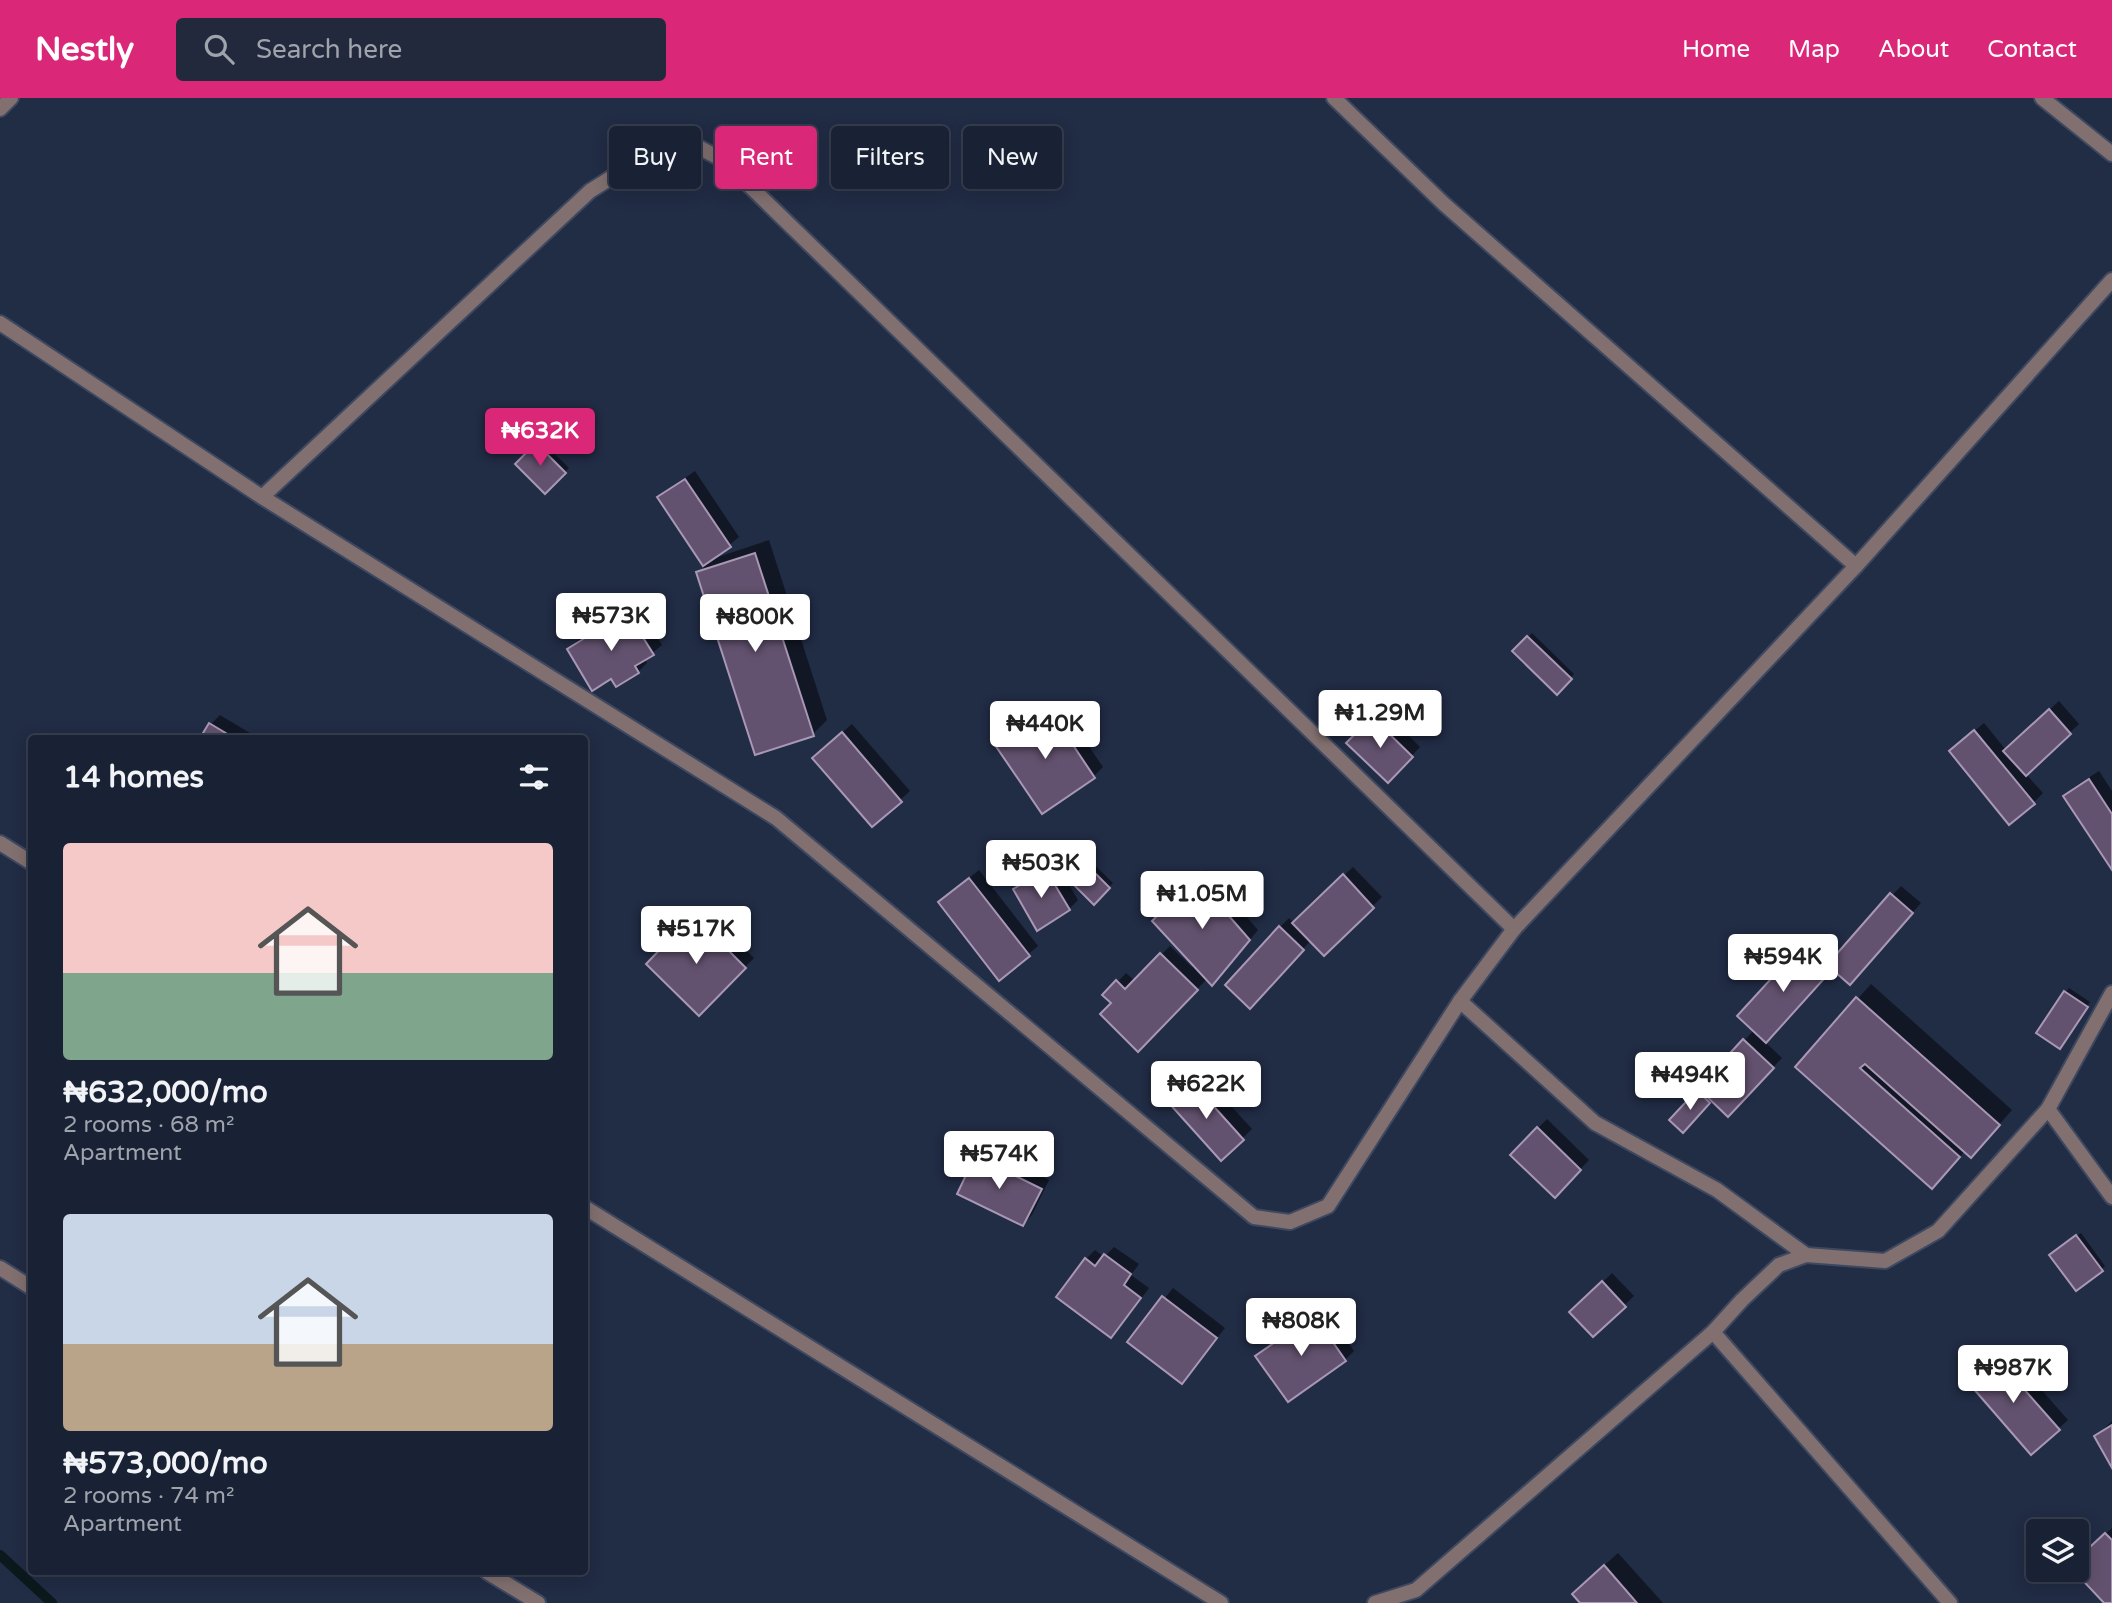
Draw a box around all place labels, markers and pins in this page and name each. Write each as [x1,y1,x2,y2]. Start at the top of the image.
pin: ₦632K [491,408,589,468]
pin: ₦573K [562,594,660,653]
pin: ₦800K [706,594,804,654]
pin: ₦1.29M [1323,690,1437,750]
pin: ₦440K [996,702,1094,761]
pin: ₦503K [992,840,1090,900]
pin: ₦1.05M [1145,872,1259,931]
pin: ₦517K [647,906,745,966]
pin: ₦594K [1734,934,1832,994]
pin: ₦494K [1641,1052,1739,1112]
pin: ₦622K [1157,1062,1255,1121]
pin: ₦574K [950,1132,1048,1191]
pin: ₦808K [1252,1298,1350,1358]
pin: ₦987K [1964,1346,2062,1405]

